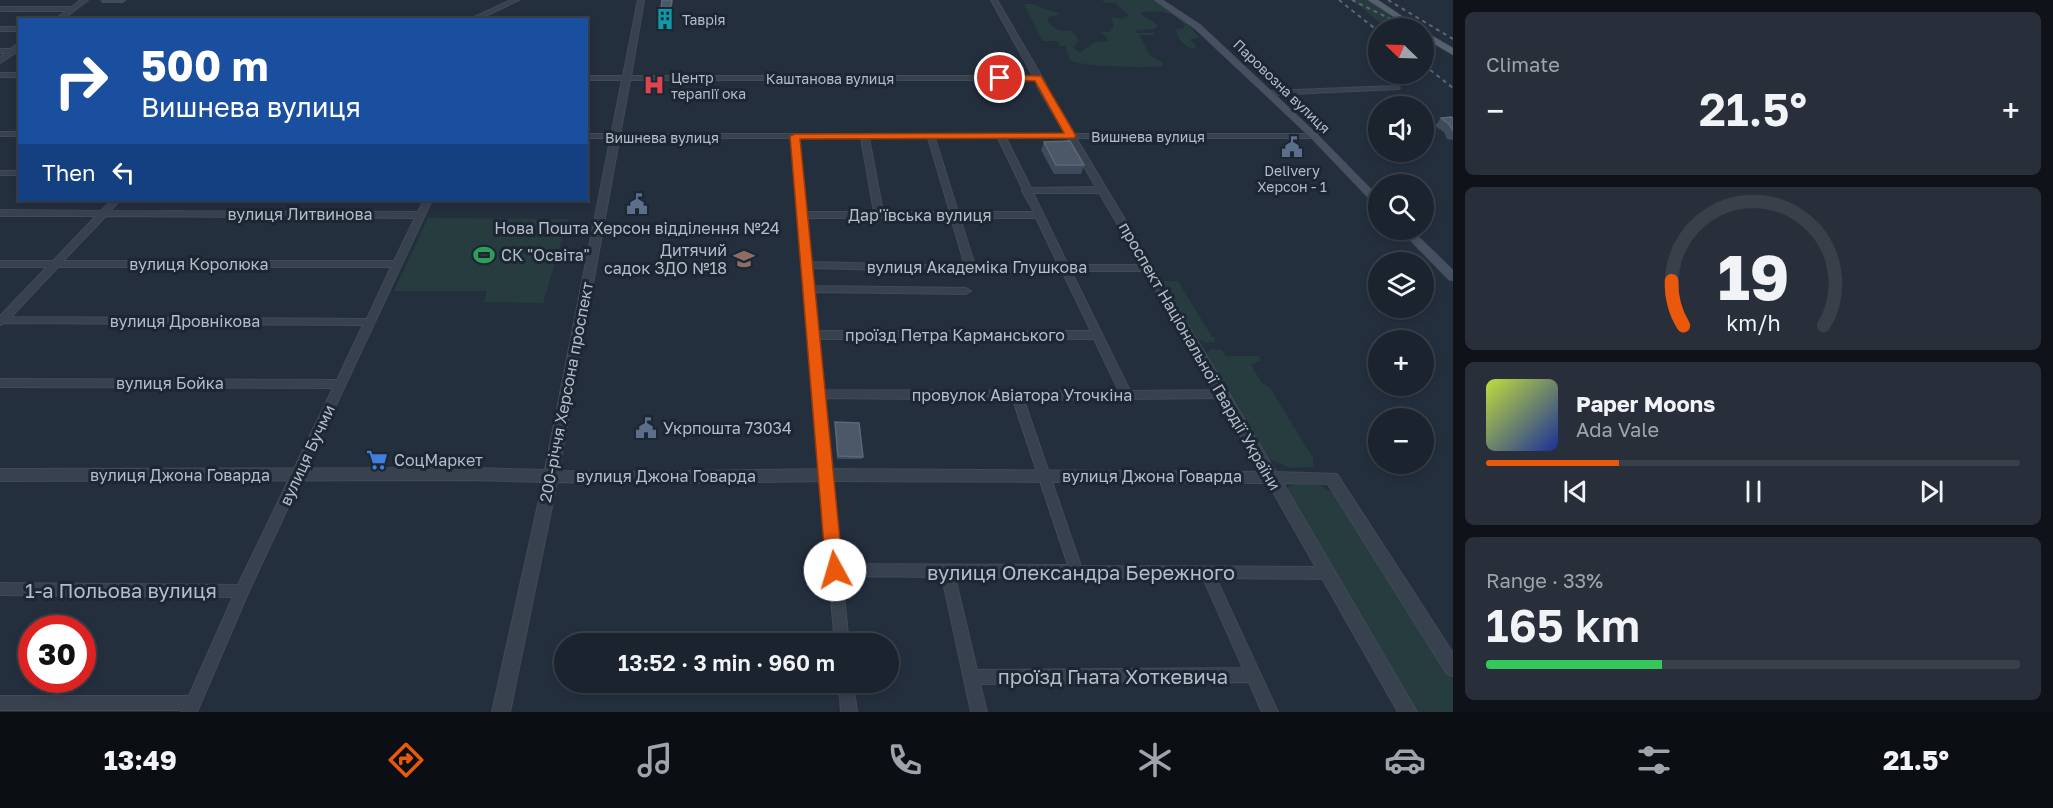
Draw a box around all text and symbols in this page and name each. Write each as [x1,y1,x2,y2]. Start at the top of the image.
building icon: Таврія [653,7,677,31]
place label: Таврія [682,11,726,28]
north arrow [1368,18,1434,84]
map controls [1368,18,1434,474]
street label: Паровозна вулиця [1230,36,1334,136]
text: 500 m [141,40,268,90]
icon: right [42,42,120,120]
pin [974,52,1025,103]
text: Climate [1486,52,1560,76]
icon: arrive [983,61,1016,94]
place label: Центр терапії ока [671,69,746,102]
street label: Каштанова вулиця [766,70,894,87]
hospital icon: Центр терапії ока [642,73,666,97]
text: 21.5° [1699,82,1807,136]
text: Вишнева вулиця [141,91,361,123]
text: − [1486,91,1504,130]
text: + [2002,91,2020,130]
button: sound [1368,96,1434,162]
street label: Вишнева вулиця [1091,128,1205,145]
street label: Вишнева вулиця [605,129,719,146]
public building icon: Delivery Херсон - 1 [1280,135,1304,159]
icon: left [107,156,140,189]
text: Then [42,159,95,186]
place label: Delivery Херсон - 1 [1257,162,1327,195]
button: search [1368,174,1434,240]
public building icon: Нова Пошта Херсон відділення №24 [625,192,649,216]
street label: вулиця Литвинова [228,204,372,224]
street label: Дар'ївська вулиця [848,205,992,225]
place label: Нова Пошта Херсон відділення №24 [494,218,780,238]
street label: проспект Національної Гвардії України [1115,218,1285,494]
text: 19 [1717,239,1789,314]
place label: Дитячий садок ЗДО №18 [604,240,727,278]
sports icon: СК "Освіта" [472,243,496,267]
place label: СК "Освіта" [501,245,590,265]
school or university icon: Дитячий садок ЗДО №18 [732,247,756,271]
button: layers [1368,252,1434,318]
street label: вулиця Королюка [129,254,269,274]
street label: вулиця Академіка Глушкова [867,257,1087,277]
street label: 200-річчя Херсона проспект [535,280,597,504]
text: km/h [1726,310,1780,336]
street label: вулиця Дровнікова [110,311,260,331]
street label: проїзд Петра Карманського [845,325,1065,345]
button: + [1368,330,1434,396]
street label: вулиця Бойка [116,373,224,393]
street label: провулок Авіатора Уточкіна [912,385,1132,405]
text: Paper Moons [1576,390,1715,417]
street label: вулиця Бучми [275,401,339,509]
button: − [1368,408,1434,474]
public building icon: Укрпошта 73034 [634,416,658,440]
text: Ada Vale [1576,417,1659,441]
place label: Укрпошта 73034 [663,418,792,438]
supermarket icon: СоцМаркет [365,448,389,472]
place label: СоцМаркет [394,450,483,470]
street label: вулиця Джона Говарда [90,465,270,485]
street label: вулиця Джона Говарда [576,466,756,486]
street label: вулиця Джона Говарда [1062,466,1242,486]
icon: previous [1559,475,1592,508]
icon: pause [1737,475,1770,508]
icon: next [1915,475,1948,508]
position arrow [803,538,867,602]
street label: вулиця Олександра Бережного [927,560,1235,584]
text: Range · 33% [1486,568,1603,592]
street label: 1-а Польова вулиця [25,578,217,602]
text: 165 km [1486,598,1640,652]
speed limit sign: 30 [18,615,96,693]
text: 13:52 · 3 min · 960 m [618,649,835,676]
street label: проїзд Гната Хоткевича [998,664,1228,688]
icon: directions [385,739,427,781]
icon: music [634,739,676,781]
icon: phone [884,739,926,781]
icon: climate [1134,739,1176,781]
icon: car [1384,739,1426,781]
icon: filters [1633,739,1675,781]
text: 13:49 [104,744,177,776]
text: 21.5° [1883,744,1949,776]

